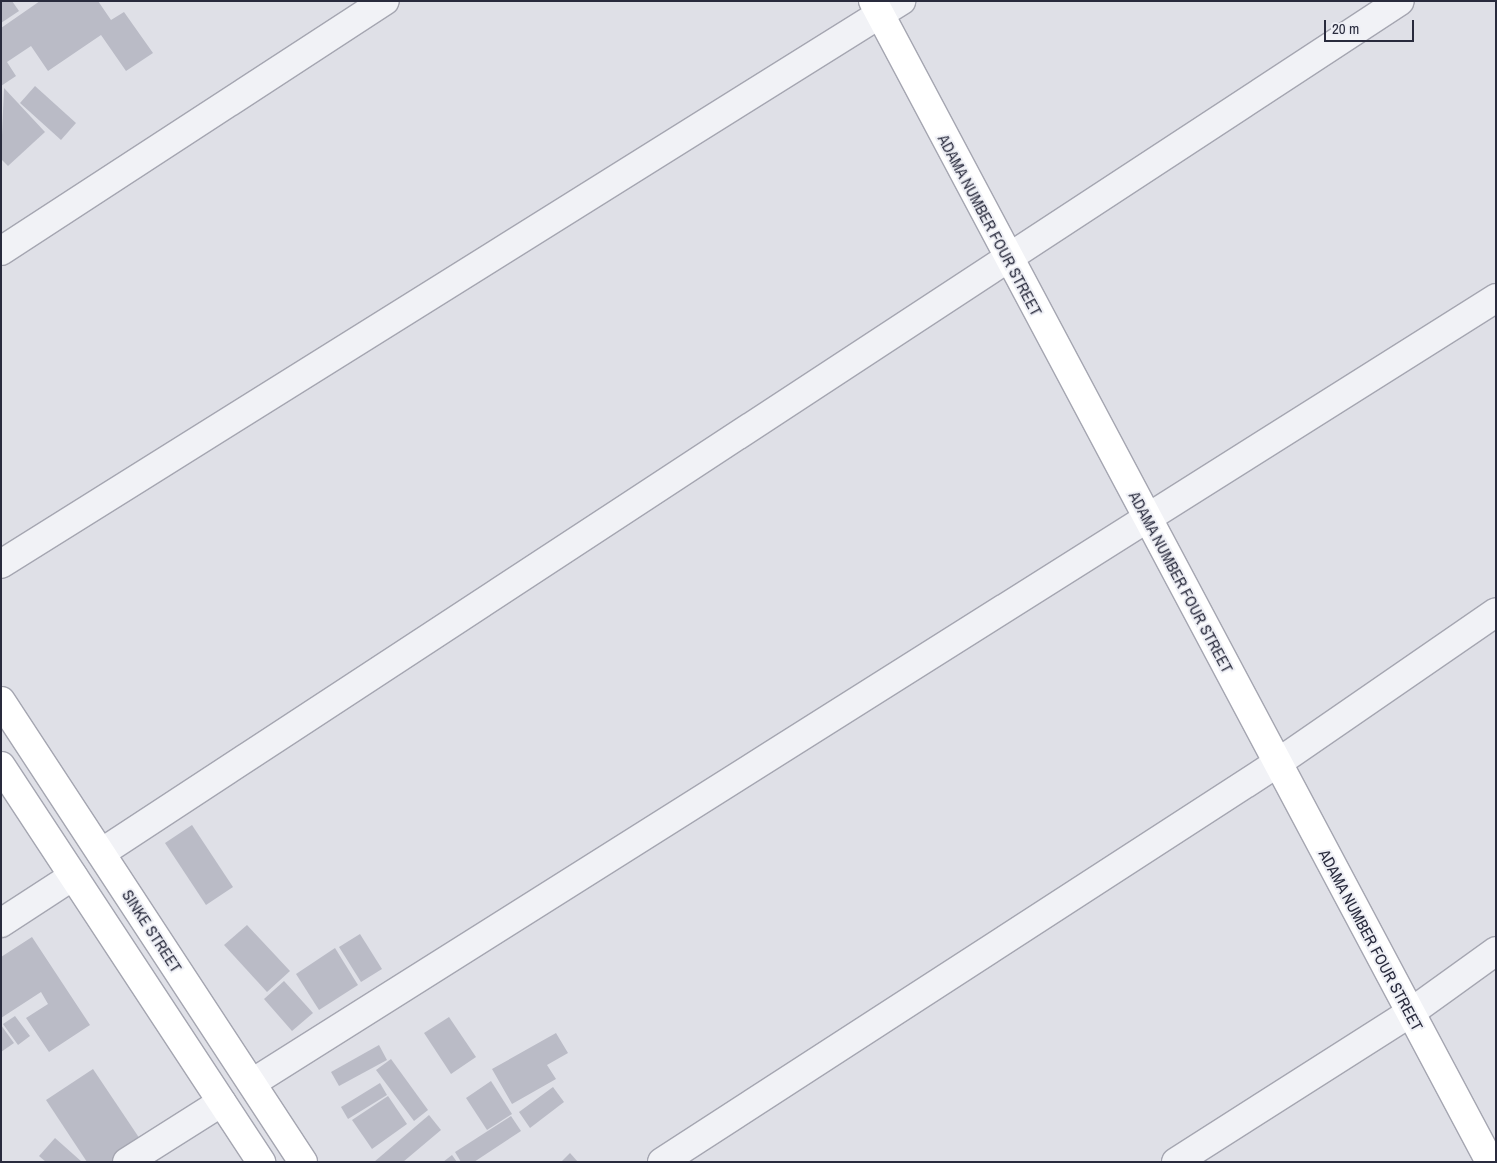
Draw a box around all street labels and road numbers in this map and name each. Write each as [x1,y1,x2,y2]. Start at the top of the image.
street label: ADAMA NUMBER FOUR STREET [934,131,1046,319]
street label: ADAMA NUMBER FOUR STREET [1125,488,1237,676]
street label: ADAMA NUMBER FOUR STREET [1315,846,1427,1034]
street label: SINKE STREET [118,886,186,976]

